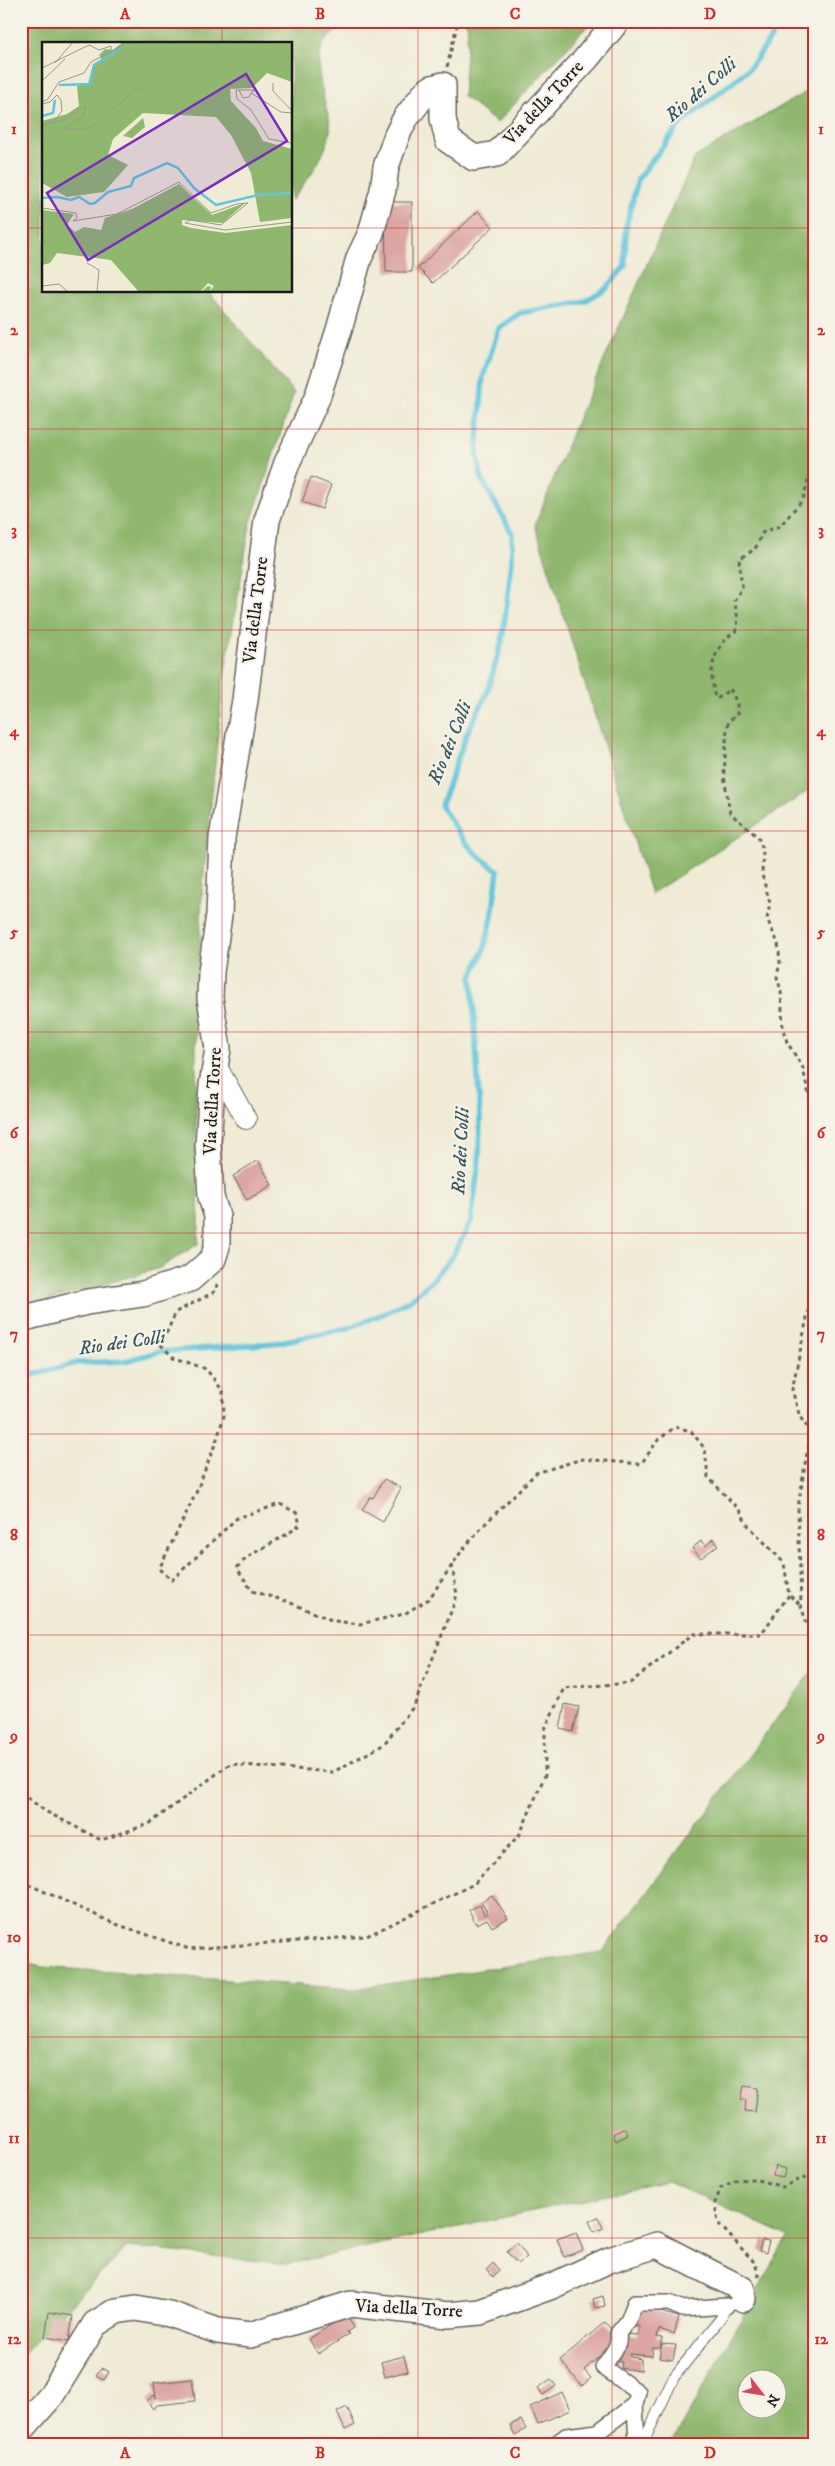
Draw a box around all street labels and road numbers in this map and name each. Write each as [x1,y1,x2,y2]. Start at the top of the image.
street label: Via della Torre [499,56,589,151]
street label: Via della Torre [238,555,273,666]
street label: Via della Torre [199,1047,227,1156]
street label: Via della Torre [354,2295,463,2323]

